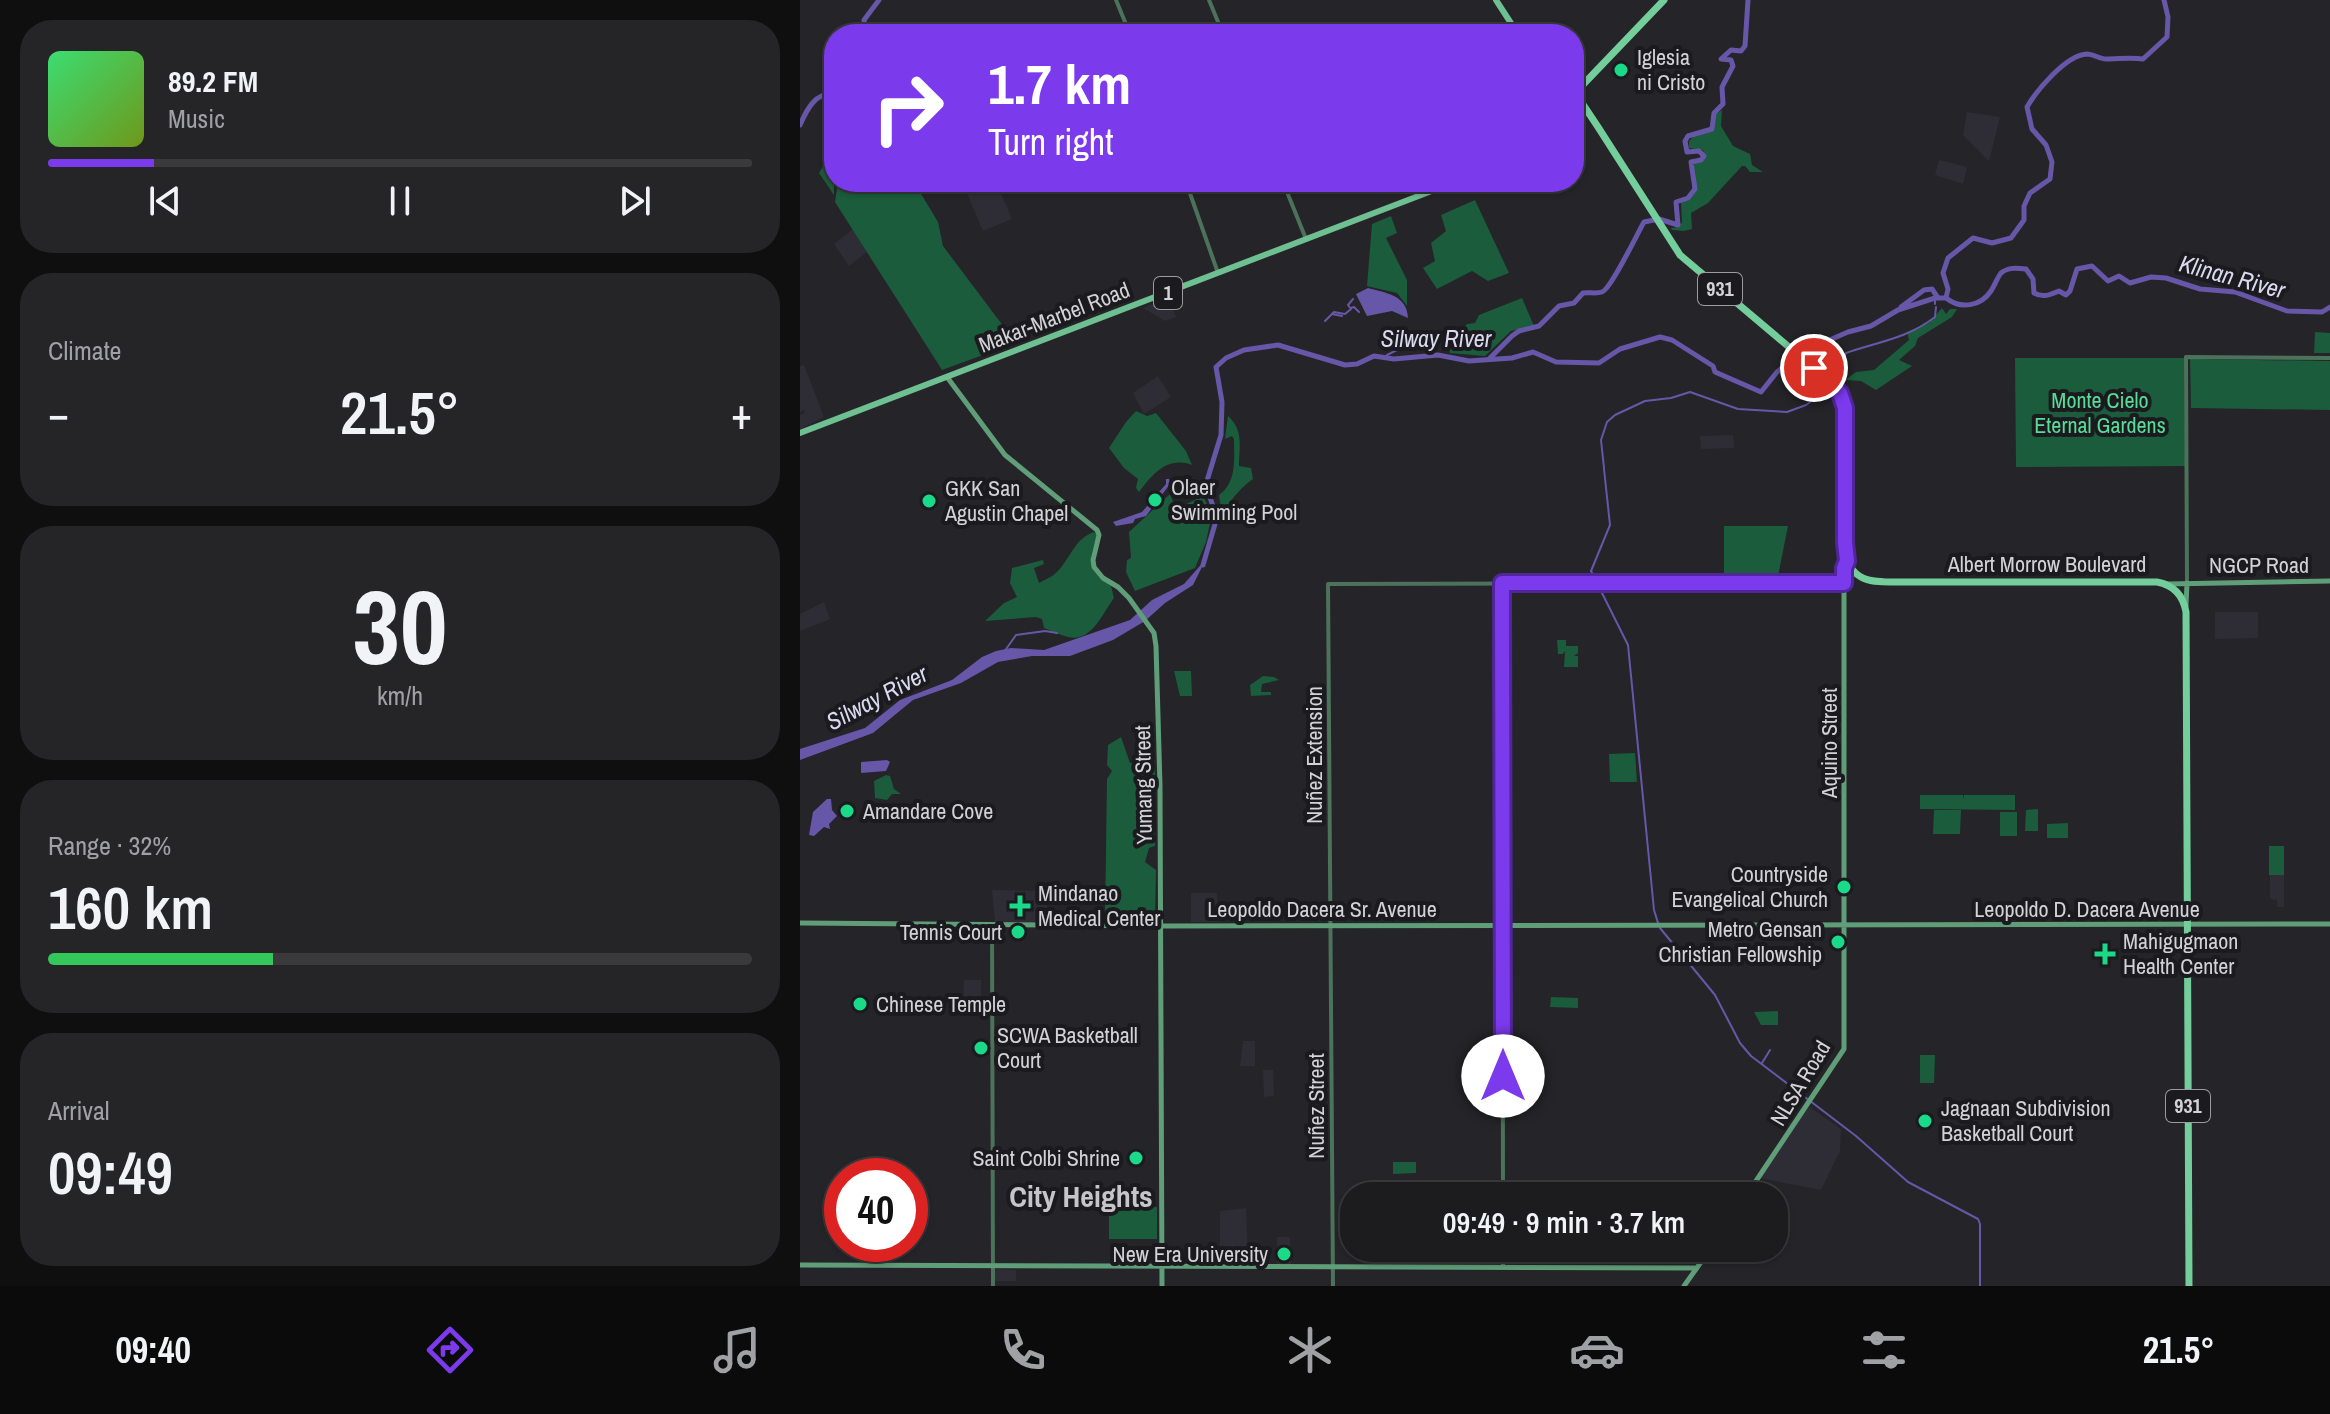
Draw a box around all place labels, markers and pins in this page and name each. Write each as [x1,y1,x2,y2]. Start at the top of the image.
place label: Iglesia ni Cristo [1637,42,1705,97]
marker: Iglesia ni Cristo [1612,61,1630,79]
pin [1780,334,1848,402]
place label: Olaer Swimming Pool [1171,472,1297,527]
place label: GKK San Agustin Chapel [944,473,1068,528]
marker: Olaer Swimming Pool [1146,491,1164,509]
marker: GKK San Agustin Chapel [920,492,938,510]
place label: Amandare Cove [862,796,993,826]
marker: Amandare Cove [838,802,856,820]
place label: Countryside Evangelical Church [1672,859,1828,914]
place label: Mindanao Medical Center [1038,878,1160,933]
marker: Countryside Evangelical Church [1835,878,1853,896]
marker: Mindanao Medical Center [1009,895,1031,917]
place label: Metro Gensan Christian Fellowship [1658,914,1822,969]
place label: Tennis Court [900,917,1002,947]
marker: Tennis Court [1009,923,1027,941]
place label: Mahigugmaon Health Center [2123,926,2238,981]
marker: Metro Gensan Christian Fellowship [1829,933,1847,951]
marker: Mahigugmaon Health Center [2094,943,2116,965]
place label: Chinese Temple [876,989,1006,1019]
marker: Chinese Temple [851,995,869,1013]
place label: SCWA Basketball Court [997,1020,1138,1075]
marker: SCWA Basketball Court [972,1039,990,1057]
place label: Jagnaan Subdivision Basketball Court [1941,1093,2111,1148]
marker: Jagnaan Subdivision Basketball Court [1916,1112,1934,1130]
place label: Saint Colbi Shrine [973,1143,1120,1173]
marker: Saint Colbi Shrine [1127,1149,1145,1167]
place label: New Era University [1113,1239,1268,1269]
marker: New Era University [1275,1245,1293,1263]

